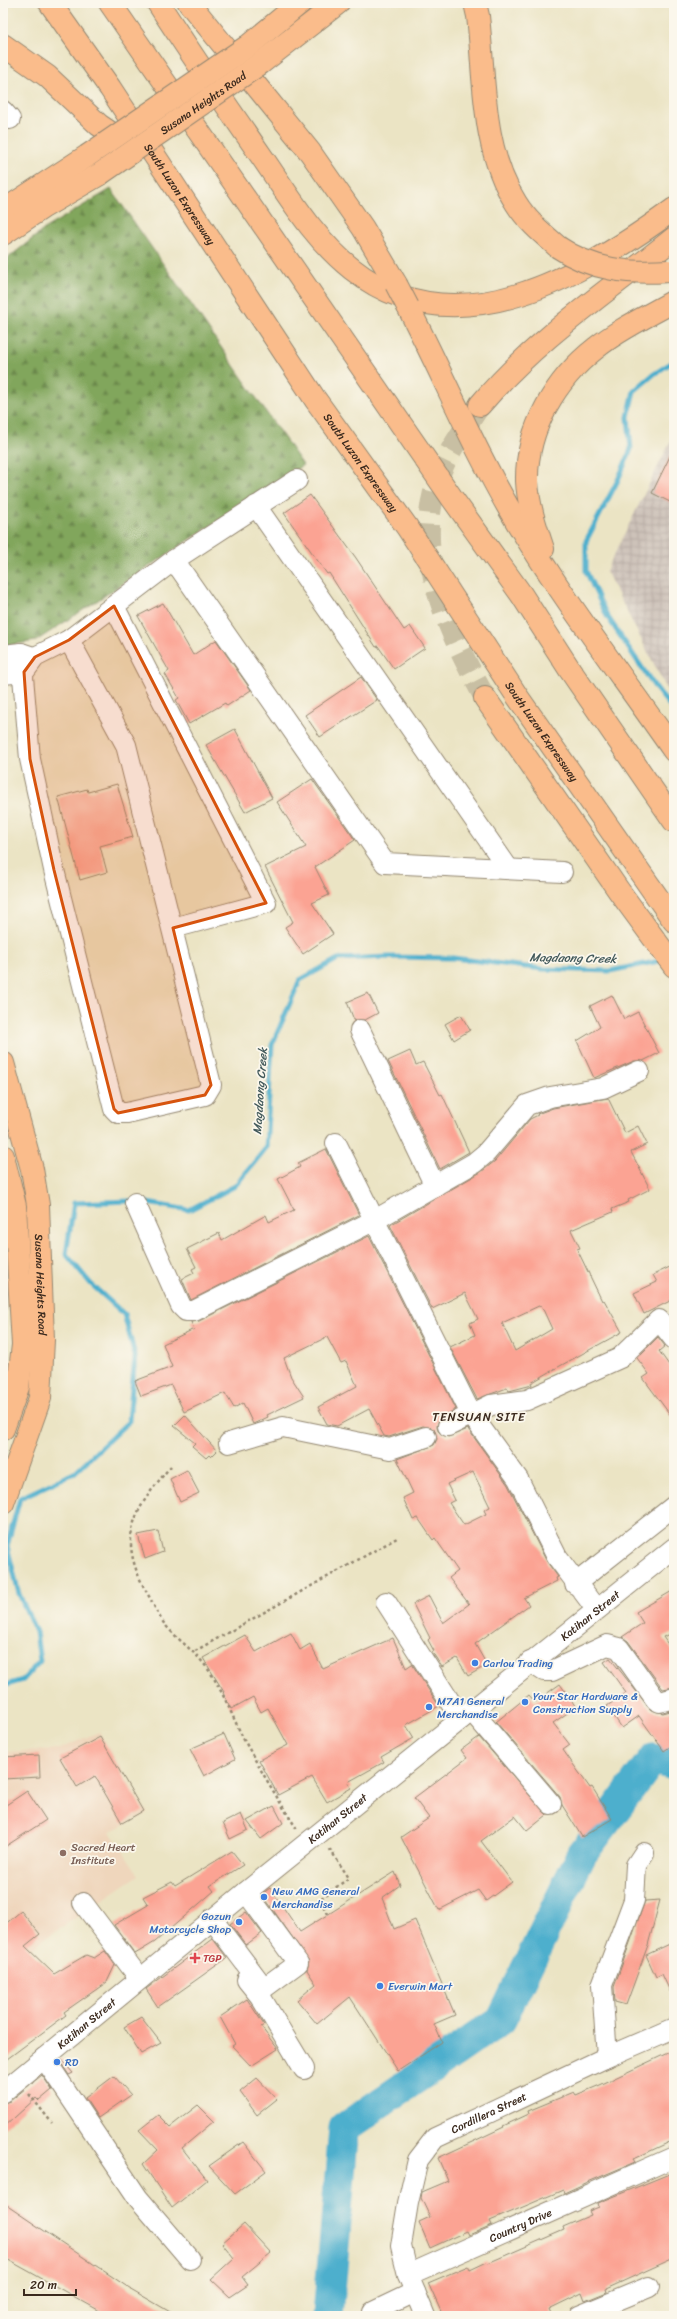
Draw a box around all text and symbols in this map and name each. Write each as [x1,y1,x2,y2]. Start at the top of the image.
street label: Susana Heights Road [156,66,251,140]
street label: South Luzon Expressway [139,139,221,249]
street label: South Luzon Expressway [318,409,403,517]
street label: South Luzon Expressway [500,677,584,786]
water label: Magdaong Creek [529,946,617,970]
water label: Magdaong Creek [246,1046,274,1135]
street label: Susana Heights Road [30,1234,52,1337]
district label: TENSUAN SITE [432,1406,526,1428]
street label: Katihan Street [556,1585,625,1646]
place label: Carlou Trading [483,1654,554,1673]
marker: Carlou Trading [470,1658,480,1668]
place label: Your Star Hardware & Construction Supply [533,1687,638,1719]
place label: M7A1 General Merchandise [437,1692,505,1724]
marker: Your Star Hardware & Construction Supply [520,1697,530,1707]
marker: M7A1 General Merchandise [424,1702,434,1712]
street label: Katihan Street [303,1788,372,1849]
place label: Sacred Heart Institute [70,1838,136,1870]
marker: Sacred Heart Institute [58,1848,68,1858]
place label: New AMG General Merchandise [272,1882,360,1914]
marker: New AMG General Merchandise [259,1892,269,1902]
place label: Gozun Motorcycle Shop [149,1907,231,1939]
marker: Gozun Motorcycle Shop [234,1917,244,1927]
place label: TGP [203,1949,222,1968]
marker: TGP [190,1953,200,1963]
place label: Everwin Mart [388,1977,453,1996]
marker: Everwin Mart [375,1981,385,1991]
street label: Katihan Street [52,1993,121,2054]
place label: RD [65,2053,79,2072]
marker: RD [52,2057,62,2067]
street label: Cordillera Street [447,2087,530,2139]
street label: Country Drive [486,2203,555,2247]
scale bar [24,2271,76,2297]
text: 20 m [30,2274,57,2296]

